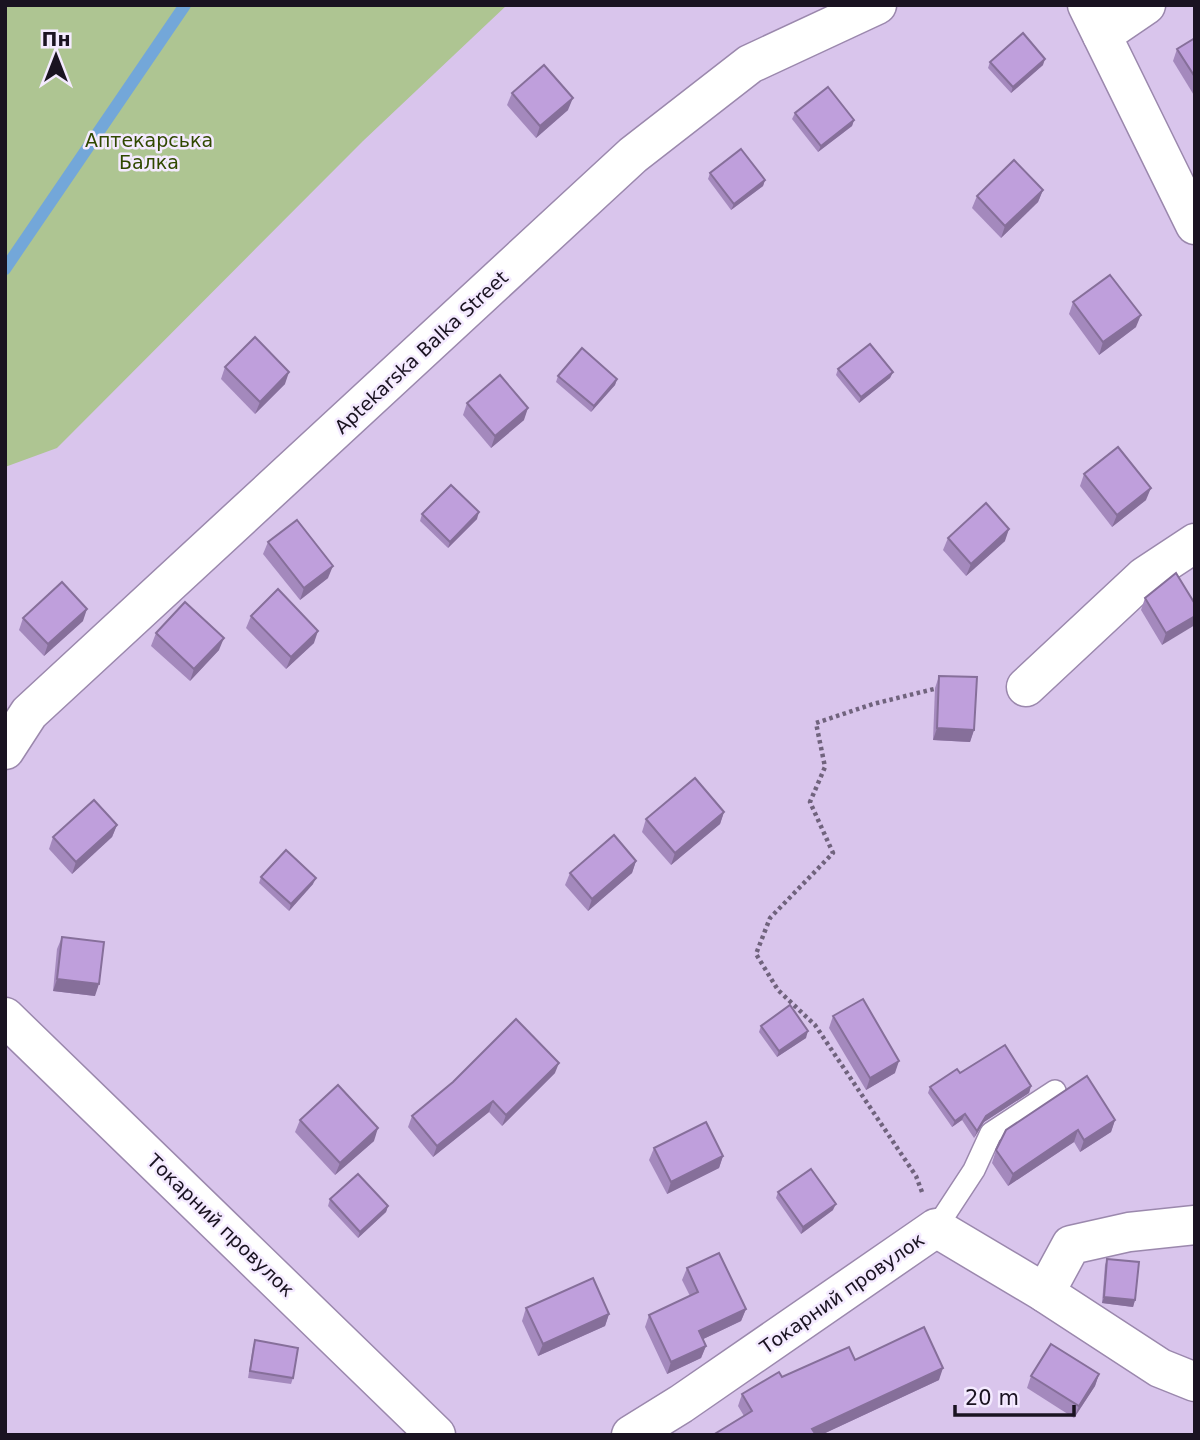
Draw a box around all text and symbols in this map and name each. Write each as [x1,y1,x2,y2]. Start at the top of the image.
north arrow [21,21,91,91]
text: Пн [41,28,71,50]
park label: Аптекарська Балка [85,129,213,173]
street label: Aptekarska Balka Street [330,266,512,438]
street label: Токарний провулок [142,1149,299,1301]
street label: Токарний провулок [755,1228,928,1359]
scale bar [955,1374,1074,1418]
text: 20 m [965,1386,1019,1410]

